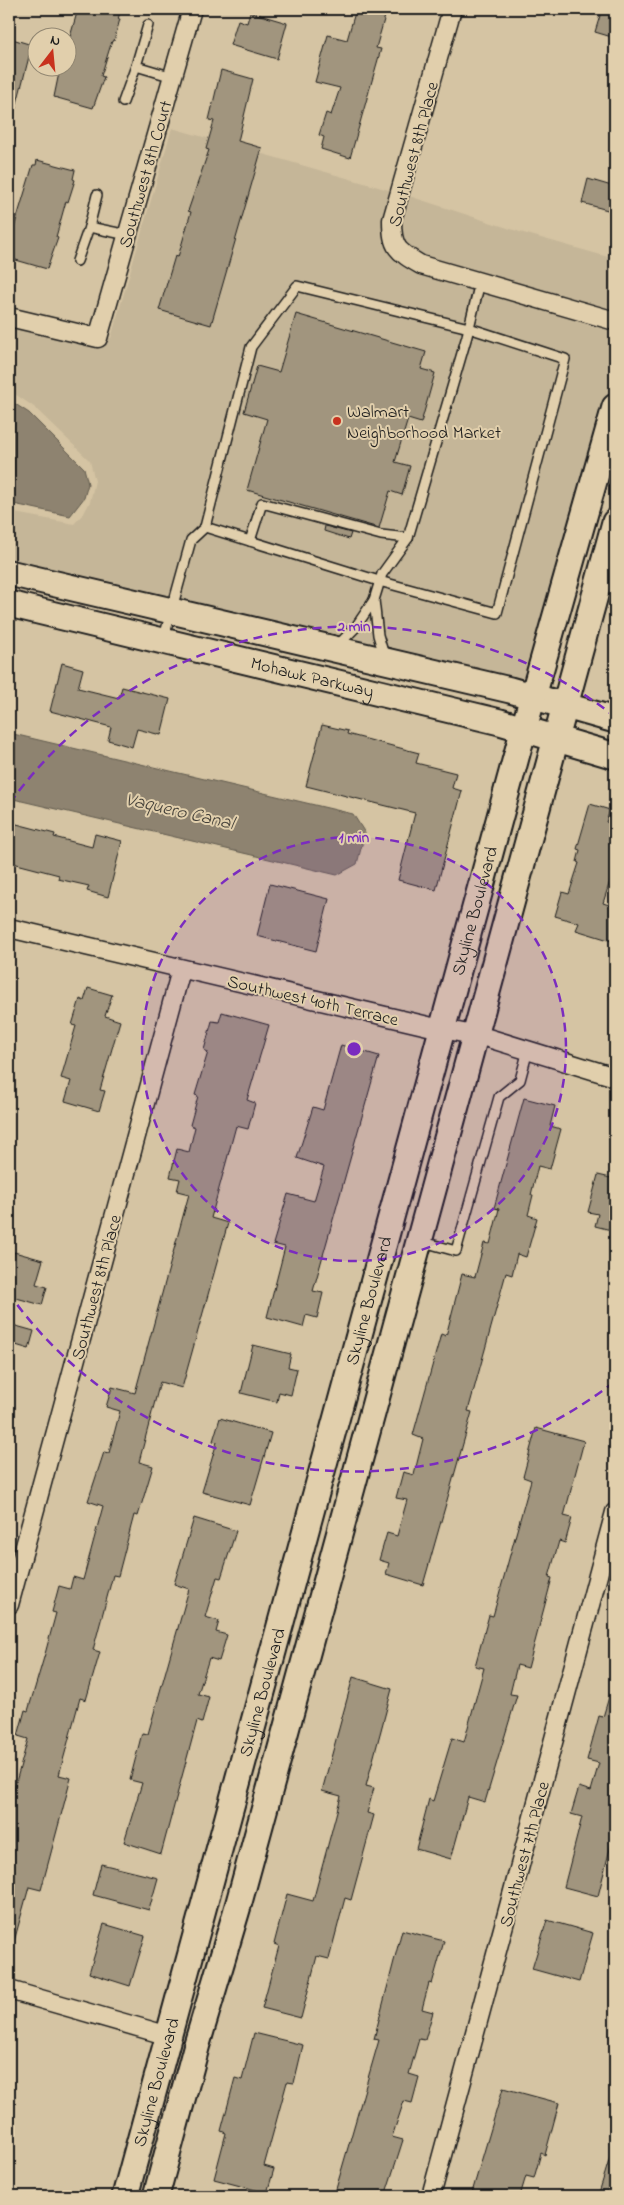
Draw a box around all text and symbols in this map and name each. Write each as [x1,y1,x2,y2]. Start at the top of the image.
north arrow [28,28,78,78]
text: N [48,30,63,52]
street label: Southwest 8th Place [383,78,447,230]
street label: Southwest 8th Court [113,98,180,251]
place label: Walmart Neighborhood Market [347,400,501,448]
marker: Walmart Neighborhood Market [331,415,343,427]
text: 2 min [337,616,371,638]
street label: Mohawk Parkway [248,651,376,706]
water label: Vaquero Canal [123,787,239,839]
text: 1 min [339,827,370,849]
street label: Skyline Boulevard [446,844,506,978]
street label: Southwest 40th Terrace [224,970,402,1035]
centre of rings [345,1040,363,1058]
street label: Southwest 8th Place [66,1211,130,1363]
street label: Skyline Boulevard [340,1234,400,1368]
street label: Skyline Boulevard [234,1625,294,1760]
street label: Southwest 7th Place [494,1778,558,1930]
street label: Skyline Boulevard [128,2015,188,2150]

